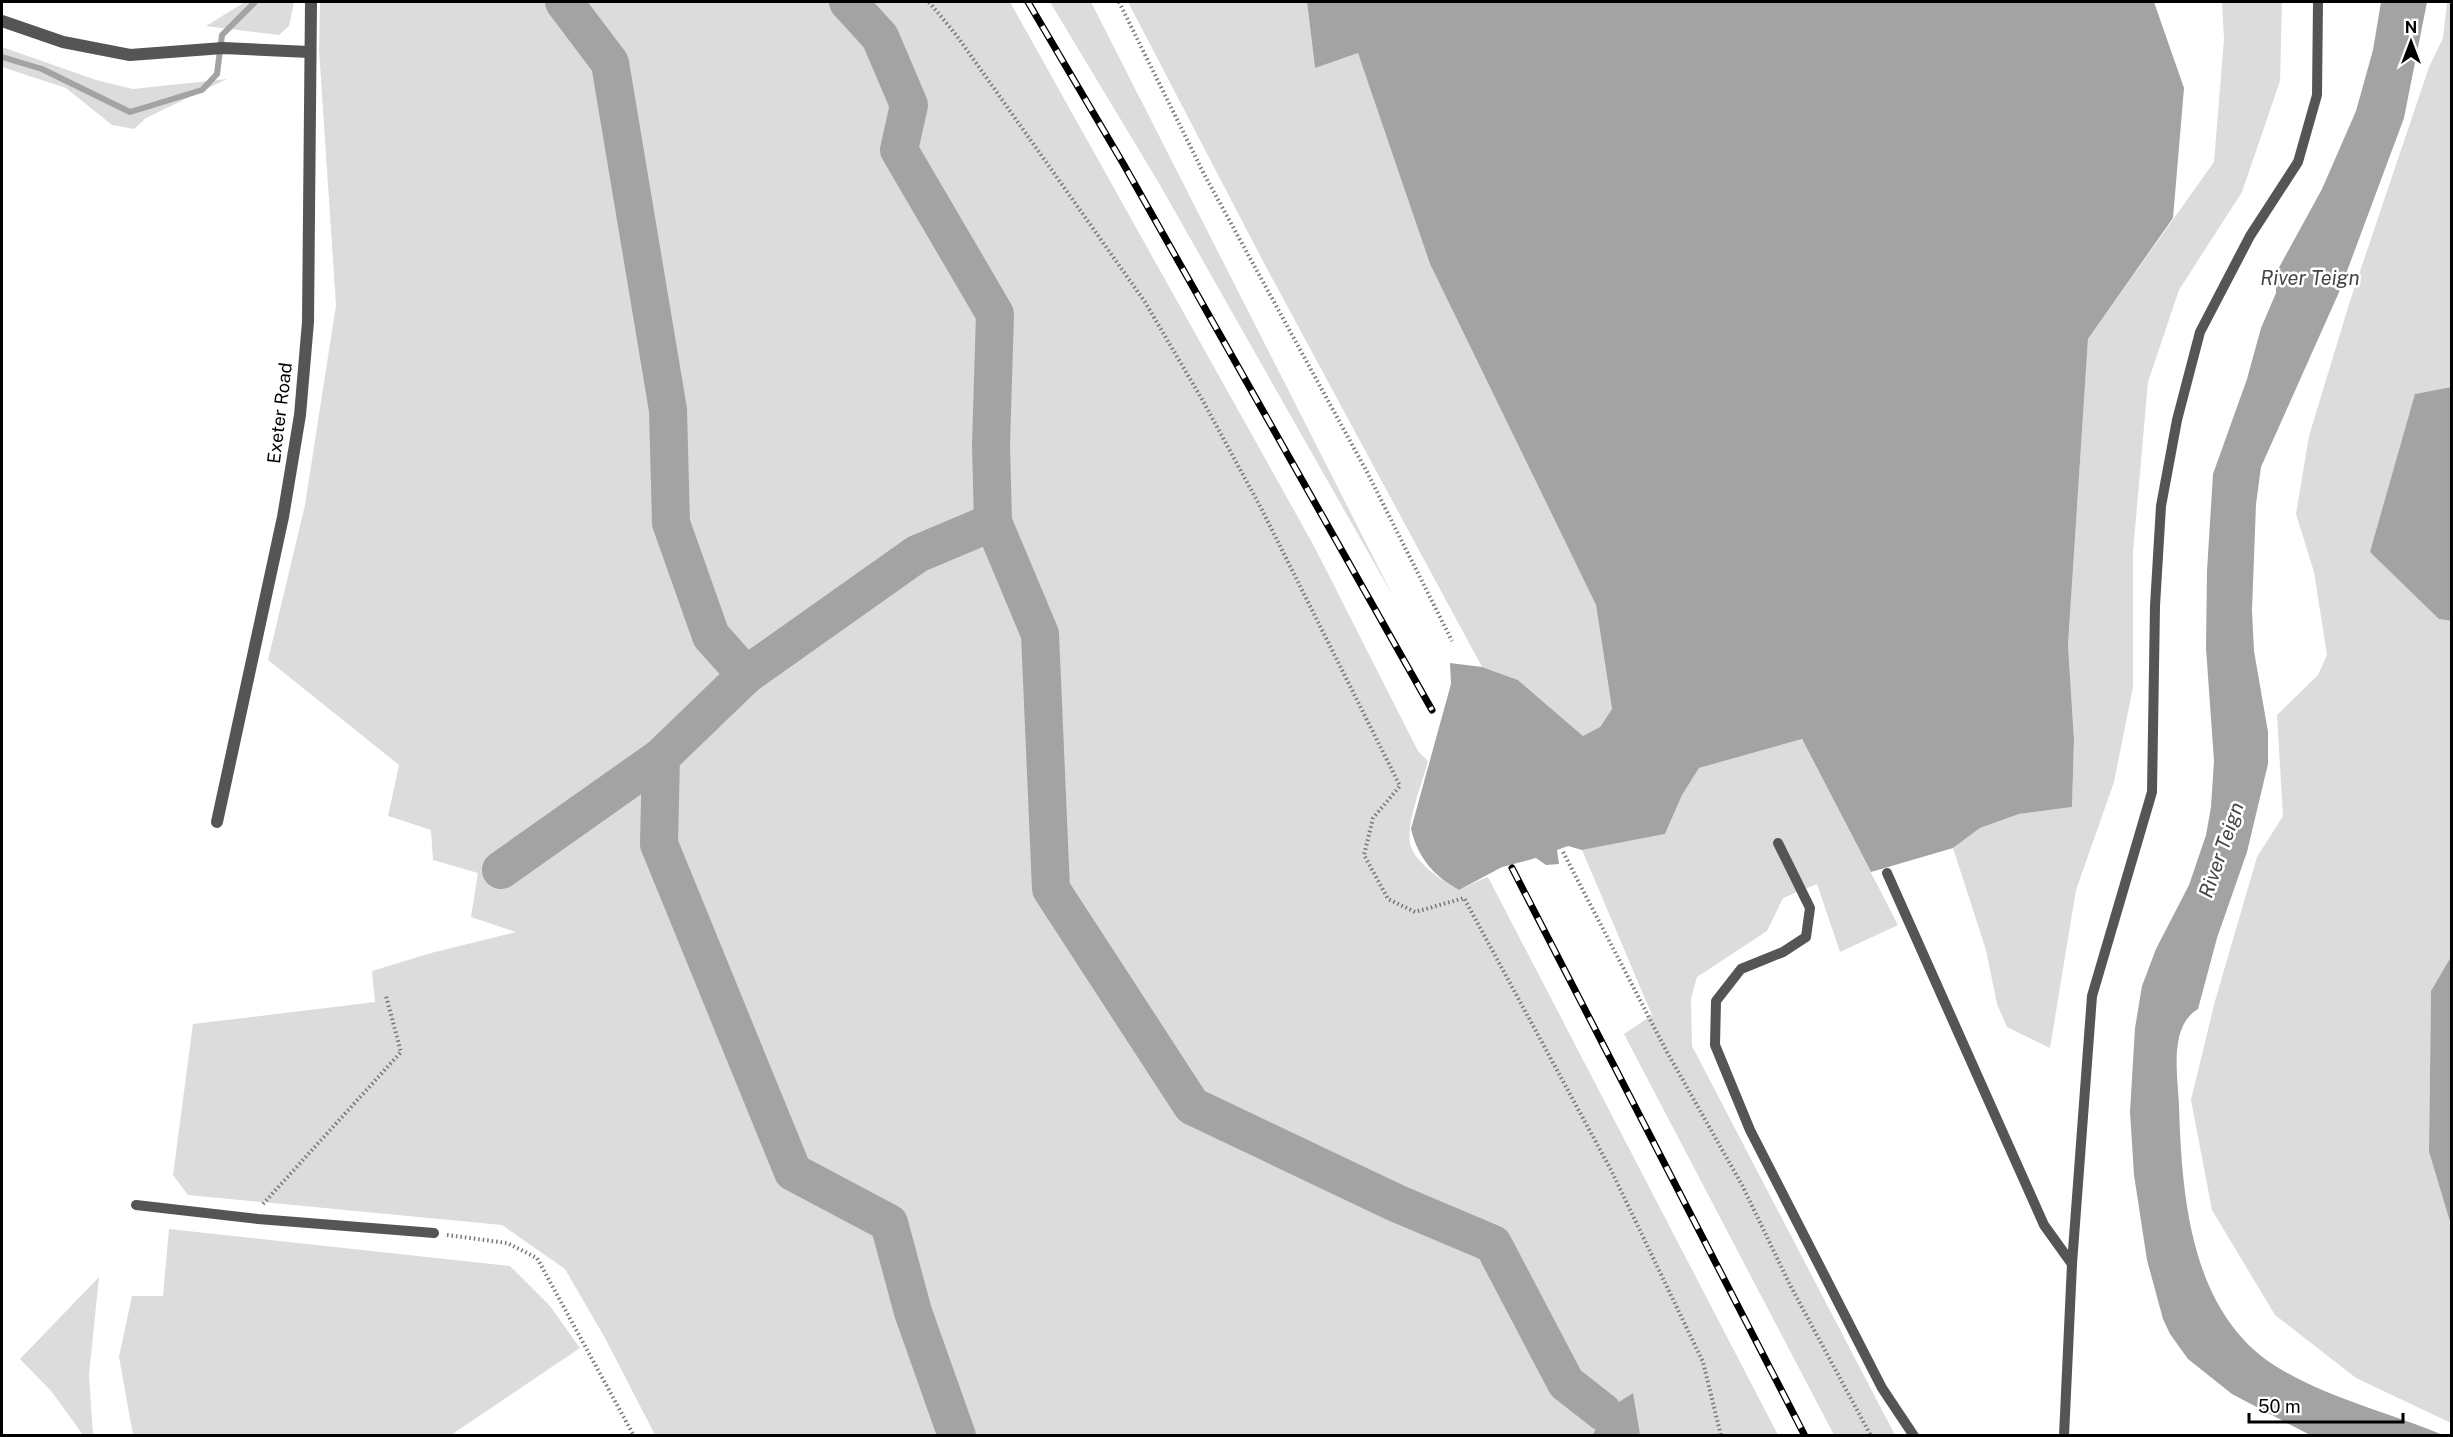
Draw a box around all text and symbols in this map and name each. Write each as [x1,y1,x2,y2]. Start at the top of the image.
north arrow [2381,12,2441,72]
text: N [2405,18,2417,37]
water label: River Teign [2260,266,2360,290]
street label: Exeter Road [263,361,296,465]
water label: River Teign [2193,799,2249,901]
scale bar [2249,1386,2404,1424]
text: 50 m [2258,1396,2301,1417]

